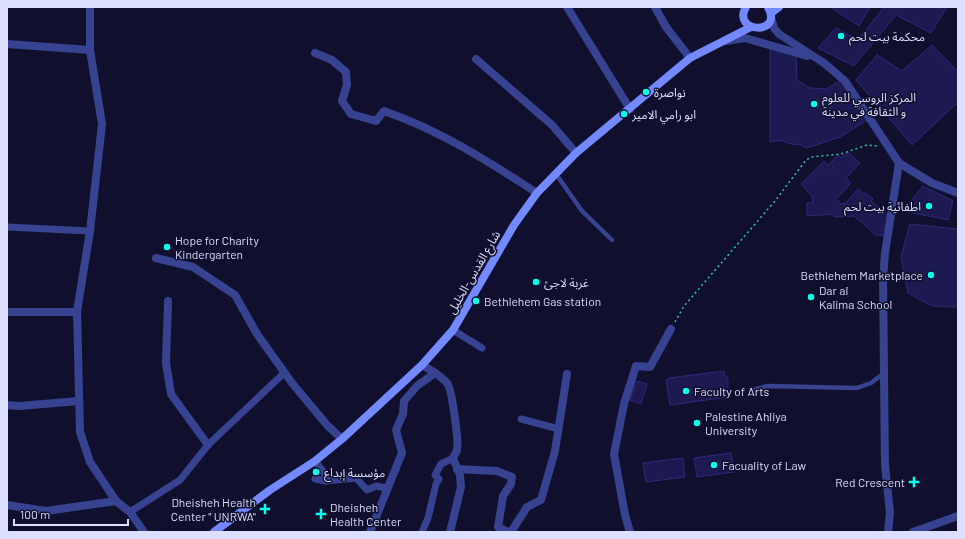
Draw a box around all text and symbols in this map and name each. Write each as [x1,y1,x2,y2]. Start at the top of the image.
place label: محكمة بيت لحم [849,29,925,46]
marker: محكمة بيت لحم [836,31,846,41]
place label: نواصرة [654,85,686,100]
marker: نواصرة [641,87,651,97]
place label: المركز الروسي للعلوم و الثقافة في مدينة [822,90,916,122]
marker: المركز الروسي للعلوم و الثقافة في مدينة [809,99,819,109]
place label: ابو رامي الامير [631,107,696,125]
marker: ابو رامي الامير [619,109,629,119]
place label: اطفائية بيت لحم [844,199,921,216]
marker: اطفائية بيت لحم [924,201,934,211]
street label: شارع القدس-الخليل [443,228,505,318]
place label: Hope for Charity Kindergarten [175,233,259,261]
marker: Hope for Charity Kindergarten [162,242,172,252]
place label: Bethlehem Marketplace [800,268,923,282]
marker: Bethlehem Marketplace [926,270,936,280]
place label: غربة لاجئ [544,275,589,290]
marker: غربة لاجئ [531,277,541,287]
place label: Dar al Kalima School [819,283,892,311]
marker: Dar al Kalima School [806,292,816,302]
place label: Bethlehem Gas station [484,294,601,308]
marker: Bethlehem Gas station [471,296,481,306]
place label: Faculty of Arts [694,384,770,398]
marker: Faculty of Arts [681,386,691,396]
place label: Palestine Ahliya University [705,409,787,437]
marker: Palestine Ahliya University [692,418,702,428]
place label: Facuality of Law [722,458,807,472]
marker: Facuality of Law [709,460,719,470]
place label: مؤسسة إبداع [324,465,385,482]
marker: مؤسسة إبداع [311,467,321,477]
place label: Red Crescent [835,475,905,489]
marker: Red Crescent [908,476,920,488]
place label: Dheisheh Health Center " UNRWA" [171,495,256,523]
place label: Dheisheh Health Center [330,500,402,528]
scale bar [14,501,128,527]
marker: Dheisheh Health Center " UNRWA" [259,503,271,515]
text: 100 m [20,507,50,521]
marker: Dheisheh Health Center [315,508,327,520]

